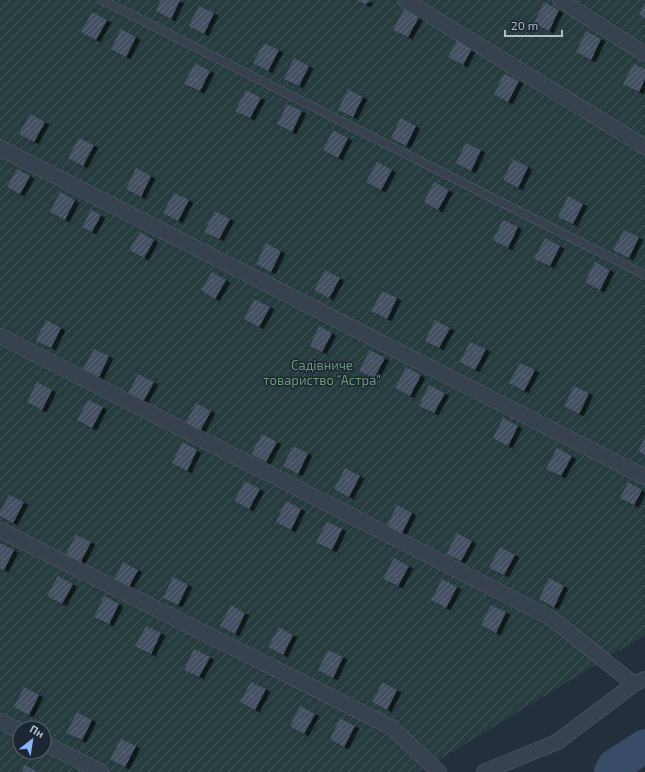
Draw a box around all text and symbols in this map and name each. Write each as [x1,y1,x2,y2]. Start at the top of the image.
scale bar [505,12,562,38]
text: 20 m [511,18,538,32]
park label: Садівниче товариство "Астра" [263,357,381,388]
north arrow [12,720,52,760]
text: Пн [28,722,47,740]

